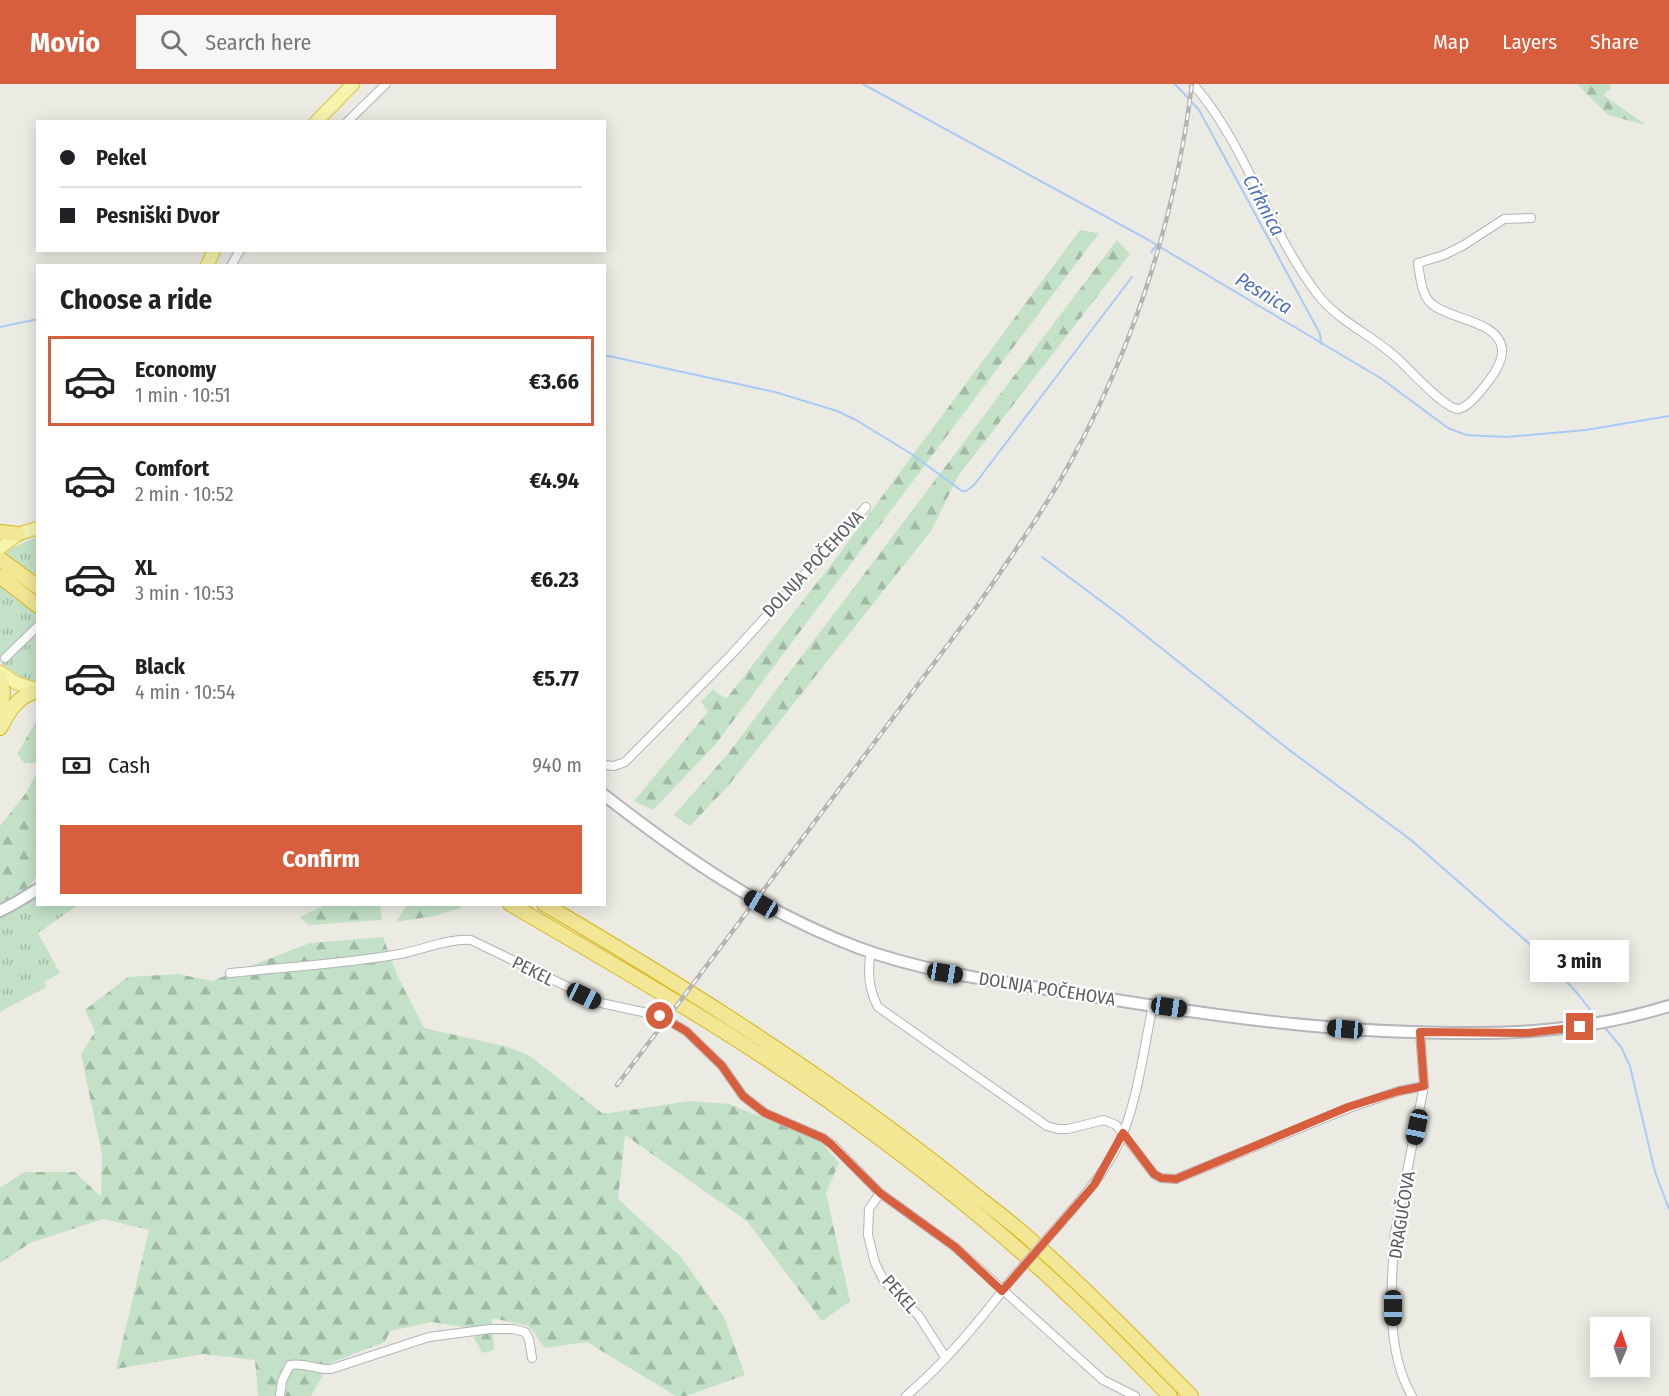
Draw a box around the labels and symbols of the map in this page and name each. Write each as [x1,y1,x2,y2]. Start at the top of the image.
water label: Cirknica [1238,170,1290,240]
water label: Pesnica [1231,267,1297,319]
street label: DOLNJA POČEHOVA [758,506,868,622]
car [741,887,781,921]
callout: 3 min [1530,940,1630,982]
street label: PEKEL [508,951,558,991]
car [926,961,964,985]
street label: DOLNJA POČEHOVA [977,967,1117,1011]
car [564,980,604,1012]
car [1150,996,1188,1018]
route start [646,1002,673,1029]
route end [1566,1013,1593,1040]
car [1326,1018,1364,1040]
car [1404,1108,1430,1146]
street label: DRAGUČOVA [1384,1169,1420,1261]
street label: PEKEL [877,1270,923,1318]
car [1384,1290,1402,1326]
north arrow [1590,1317,1650,1377]

